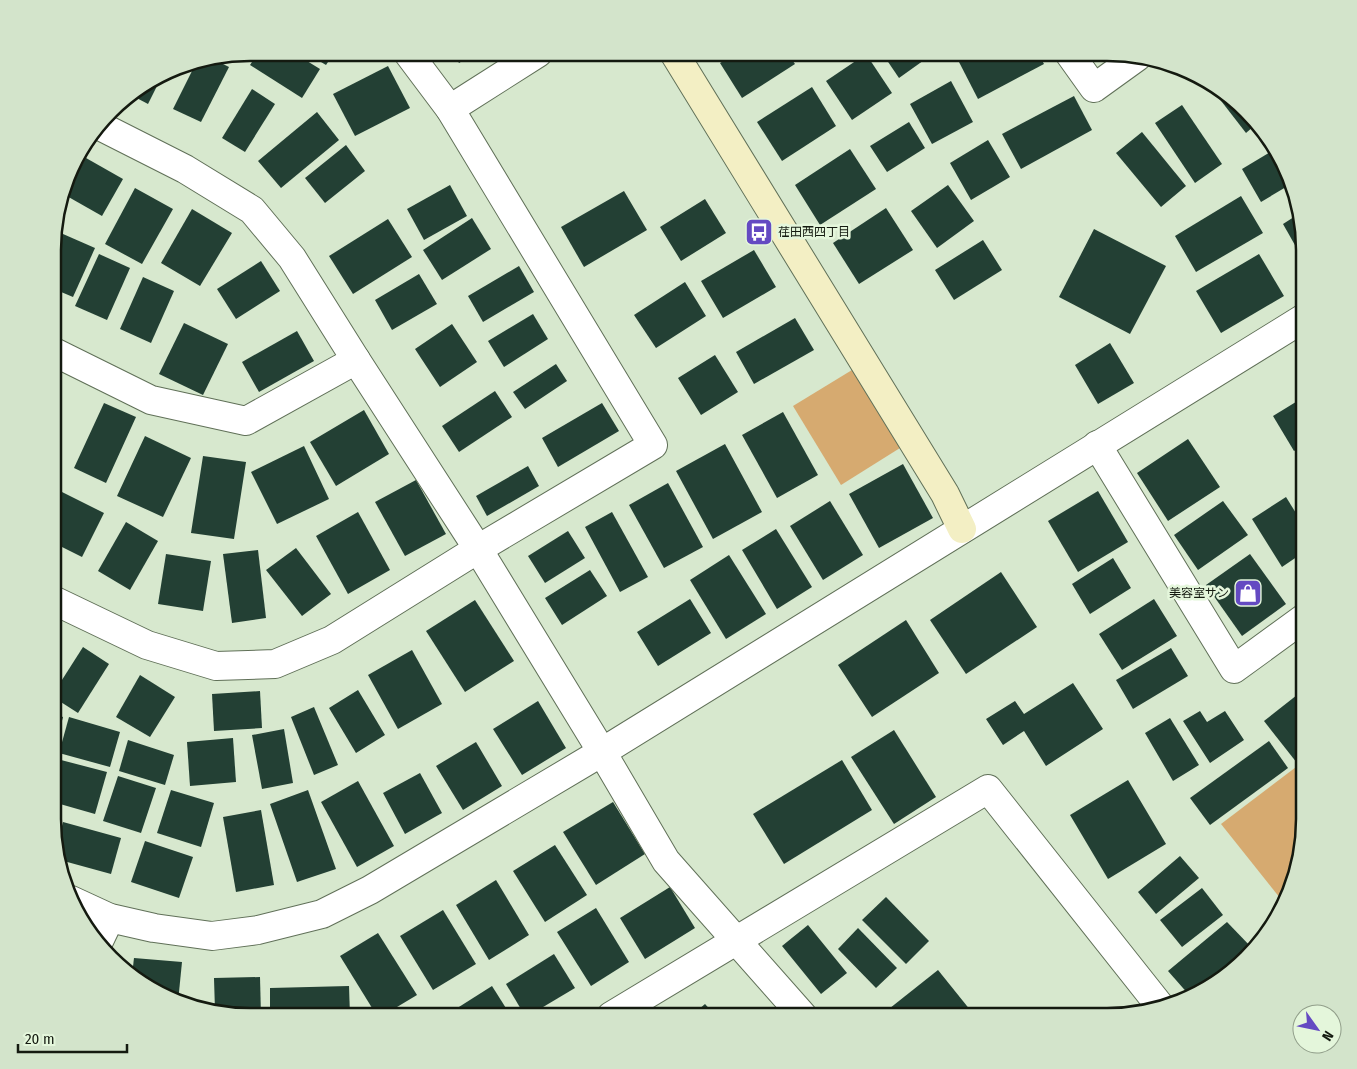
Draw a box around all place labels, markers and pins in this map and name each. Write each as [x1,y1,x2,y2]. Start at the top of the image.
bus stop icon: 荏田西四丁目 [744,217,774,247]
place label: 荏田西四丁目 [778,225,850,239]
shop icon: 美容室サン [1233,578,1263,608]
place label: 美容室サン [1169,586,1229,600]

